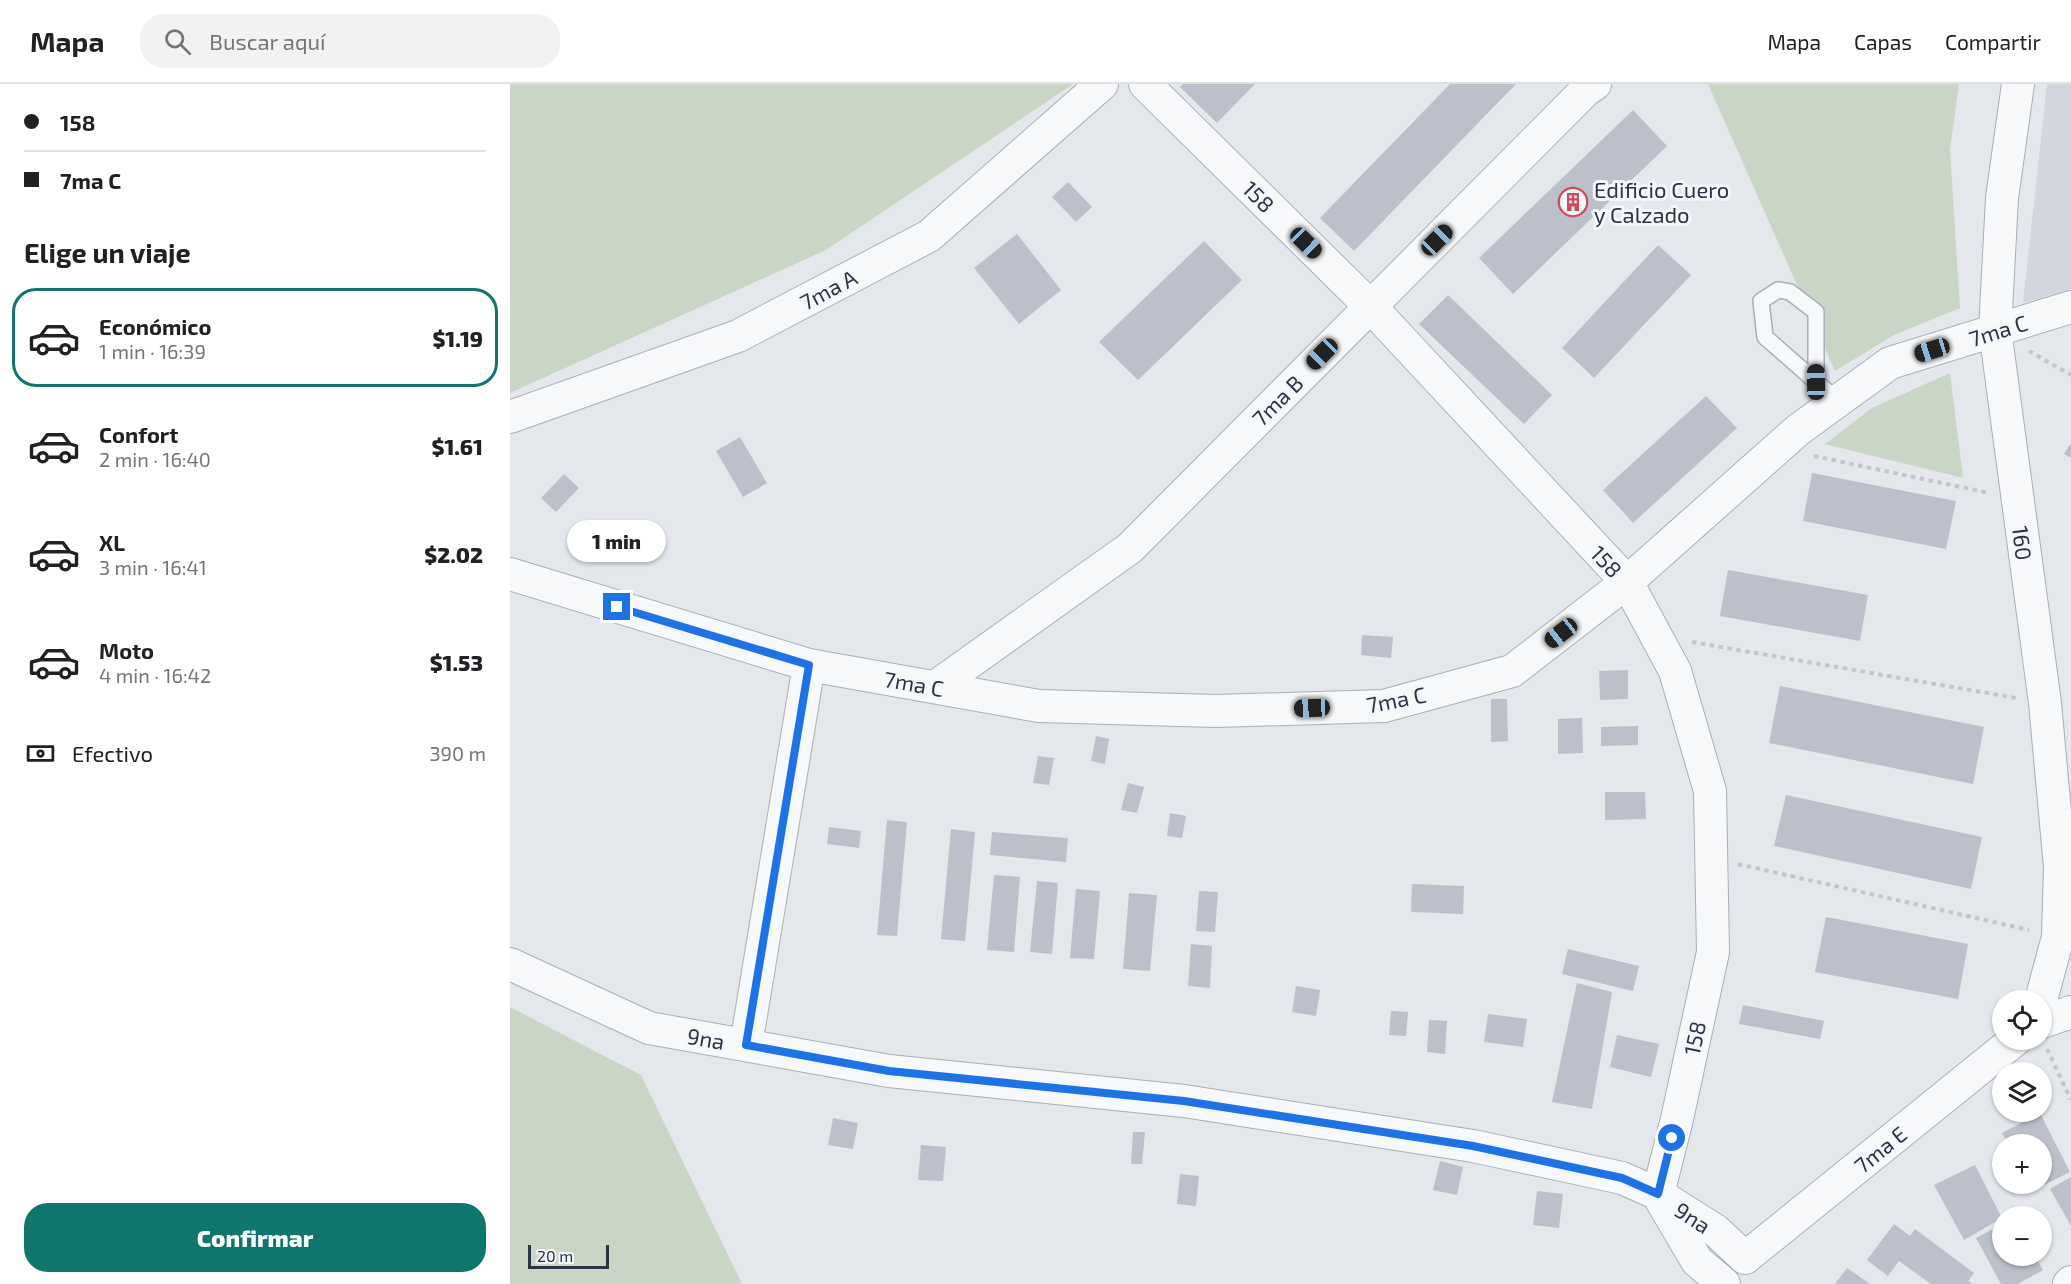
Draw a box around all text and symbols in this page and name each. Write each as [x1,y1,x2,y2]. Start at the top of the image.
search box [140,14,560,68]
text: Mapa [30,24,104,58]
icon: search [161,25,194,58]
text: Buscar aquí [209,28,325,54]
text: Mapa [1767,29,1821,54]
text: Capas [1854,29,1912,54]
text: Compartir [1945,29,2041,54]
text: 158 [60,109,95,135]
text: 7ma C [60,167,121,193]
street label: 158 [1238,175,1280,217]
place label: Edificio Cuero y Calzado [1594,176,1729,227]
building icon: Edificio Cuero y Calzado [1557,186,1589,218]
car [1418,221,1456,259]
car [1287,224,1325,262]
text: Elige un viaje [24,236,191,268]
street label: 7ma A [795,263,861,315]
street label: 7ma C [1965,309,2031,351]
icon: car [27,311,81,365]
text: Económico [99,313,211,339]
text: $1.19 [432,325,483,351]
car [1303,335,1341,373]
car [1912,336,1952,364]
text: 1 min · 16:39 [99,339,206,363]
car [1807,364,1825,400]
street label: 7ma B [1246,369,1308,431]
icon: car [27,419,81,473]
text: Confort [99,421,178,447]
text: $1.61 [431,433,483,459]
text: 2 min · 16:40 [99,447,211,471]
callout: 1 min [567,520,666,562]
street label: 160 [2008,524,2038,562]
icon: car [27,527,81,581]
text: XL [99,529,125,555]
text: 1 min [592,529,641,553]
street label: 158 [1586,540,1628,582]
text: $2.02 [424,541,483,567]
text: 3 min · 16:41 [99,555,207,579]
route end [603,593,630,620]
car [1541,615,1581,651]
icon: car [27,635,81,689]
text: Moto [99,637,154,663]
text: $1.53 [430,649,483,675]
text: 4 min · 16:42 [99,663,211,687]
street label: 7ma C [882,665,946,701]
street label: 7ma C [1364,681,1428,717]
car [1294,698,1330,718]
icon: cash [24,737,57,770]
text: Efectivo [72,740,153,766]
text: 390 m [429,741,486,765]
map controls [1992,990,2052,1266]
button: locate [1992,990,2052,1050]
street label: 158 [1678,1019,1710,1057]
street label: 9na [685,1022,727,1054]
button: layers [1992,1062,2052,1122]
street label: 7ma E [1849,1120,1911,1178]
route start [1658,1124,1685,1151]
button: + [1992,1134,2052,1194]
street label: 9na [1670,1196,1716,1238]
button: Confirmar [24,1203,486,1272]
button: − [1992,1206,2052,1266]
scale bar [528,1242,609,1270]
text: 20 m [537,1246,573,1265]

